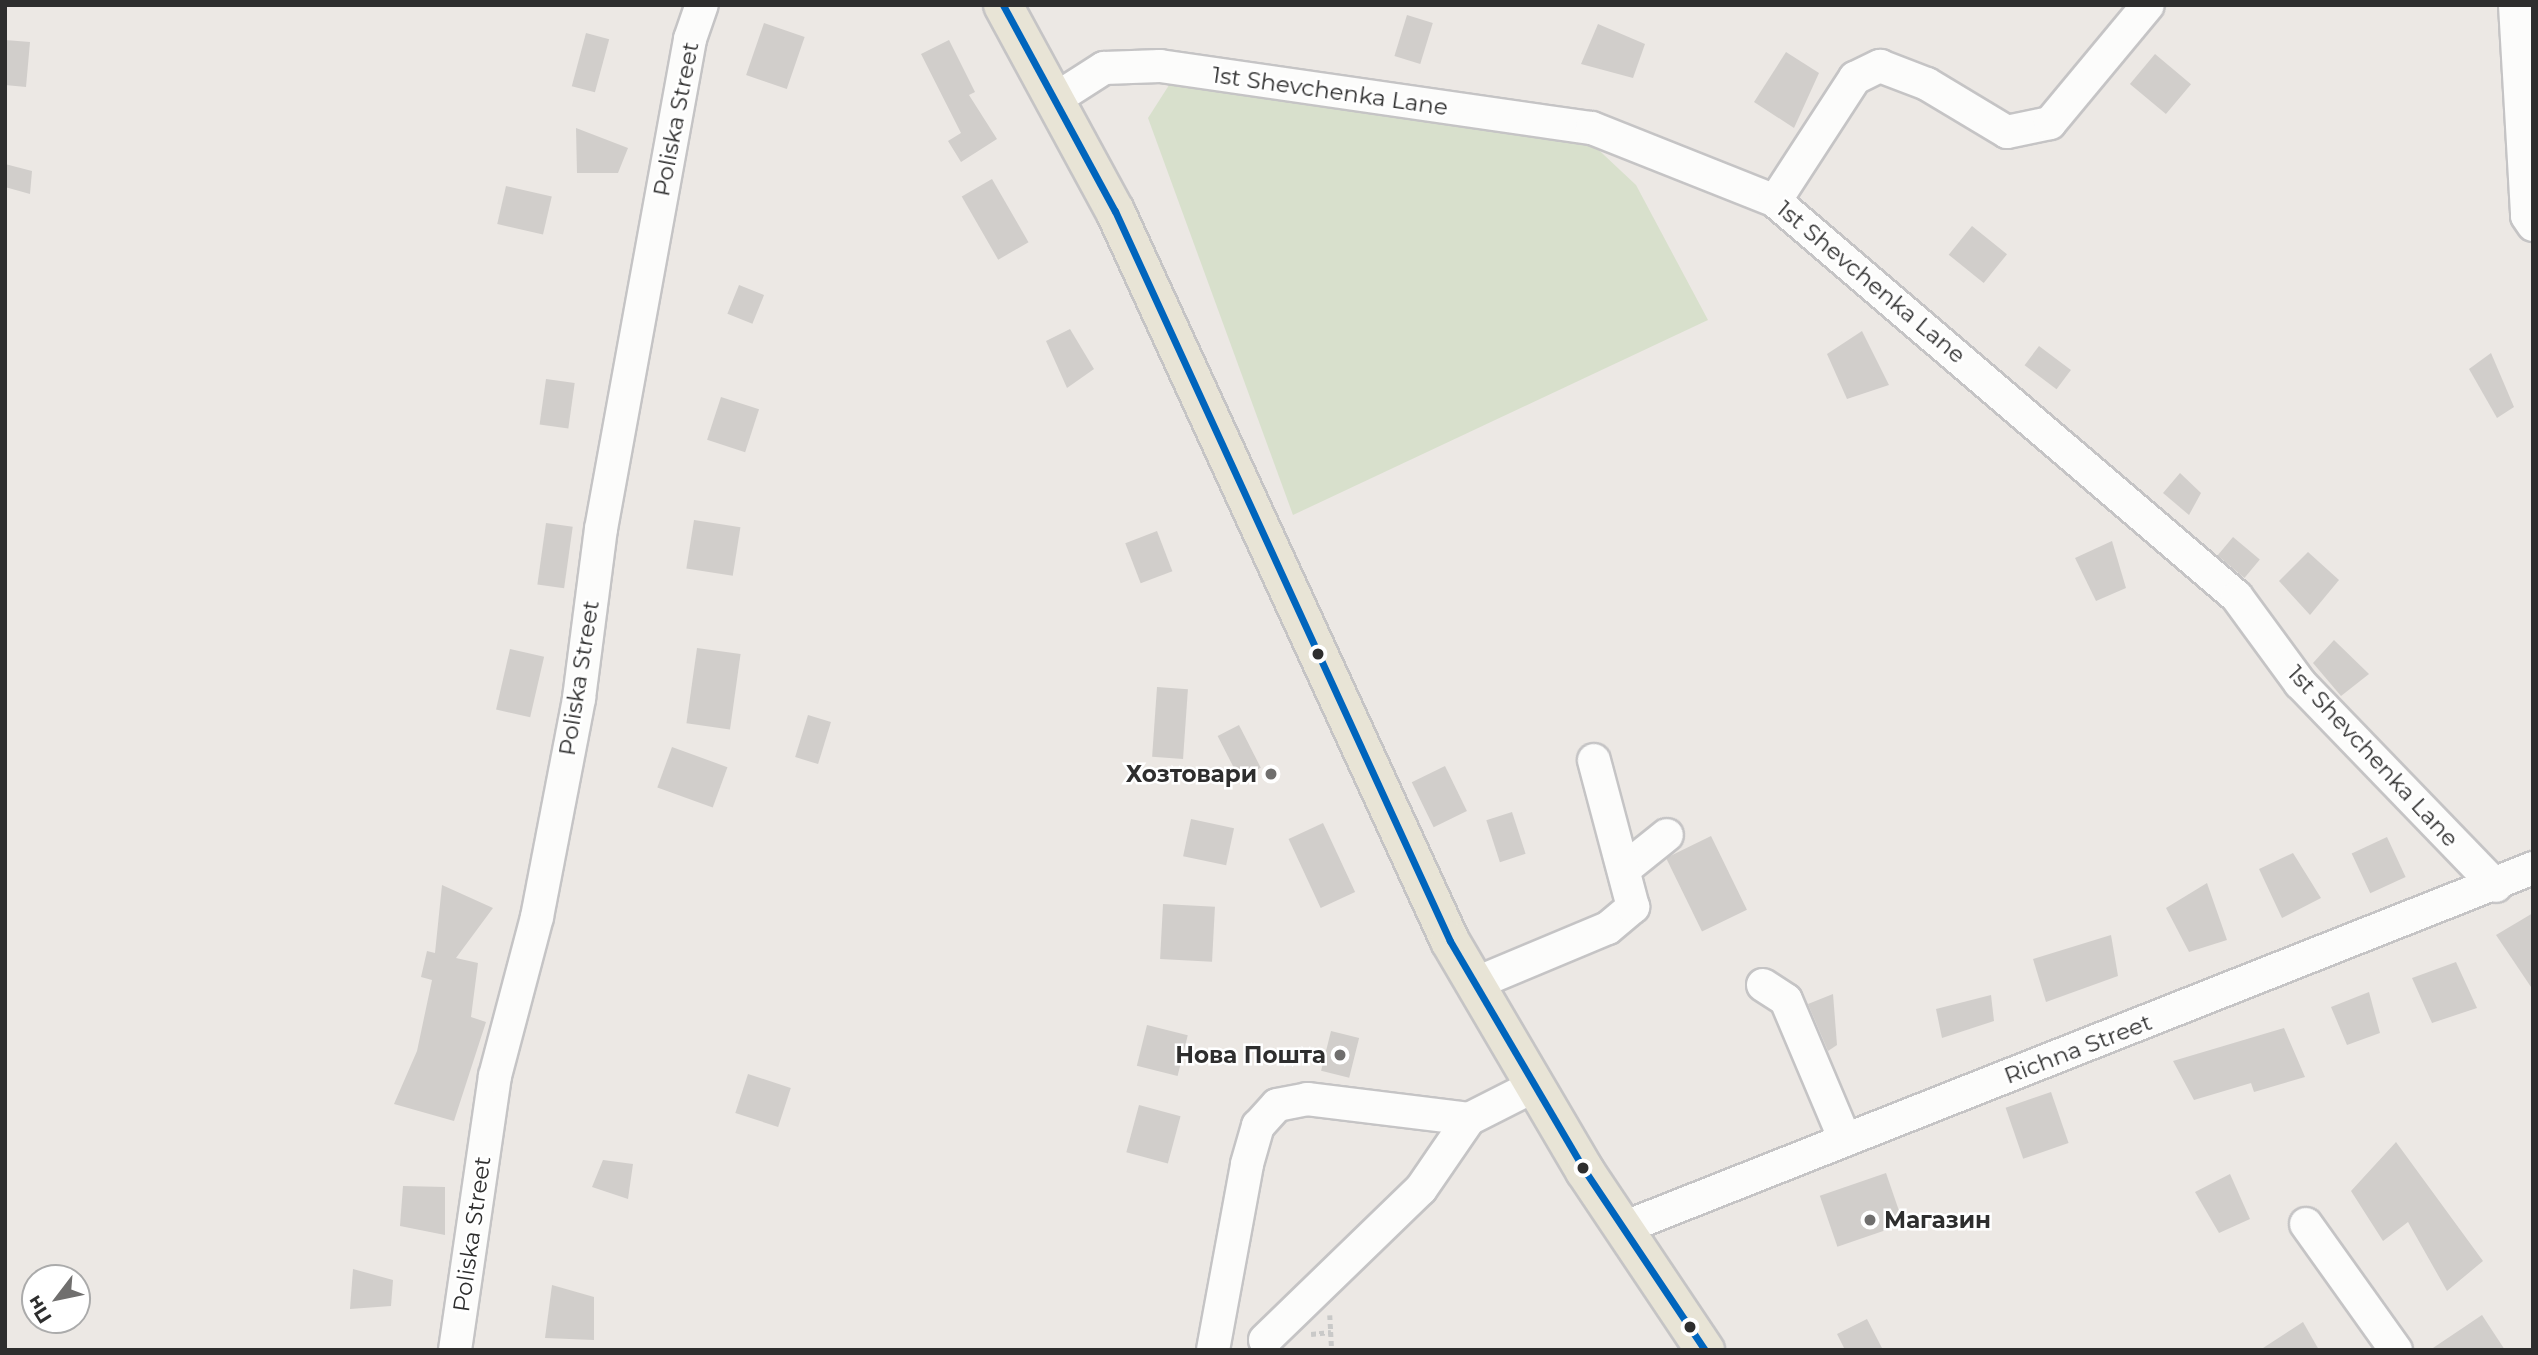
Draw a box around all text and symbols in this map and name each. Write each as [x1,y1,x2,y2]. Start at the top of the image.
street label: Poliska Street [647,39,705,199]
street label: 1st Shevchenka Lane [1210,61,1450,121]
street label: 1st Shevchenka Lane [1771,195,1971,369]
street label: Poliska Street [553,598,605,758]
unlabelled marker [1311,647,1325,661]
street label: 1st Shevchenka Lane [2282,660,2464,852]
place label: Хозтовари [1126,760,1257,788]
marker: Хозтовари [1263,766,1279,782]
street label: Richna Street [2000,1008,2156,1090]
place label: Нова Пошта [1175,1041,1326,1069]
marker: Нова Пошта [1332,1047,1348,1063]
street label: Poliska Street [447,1154,497,1314]
unlabelled marker [1576,1161,1590,1175]
place label: Магазин [1884,1206,1991,1234]
marker: Магазин [1862,1212,1878,1228]
north arrow [21,1264,91,1334]
text: Пн [22,1291,57,1328]
unlabelled marker [1683,1320,1697,1334]

